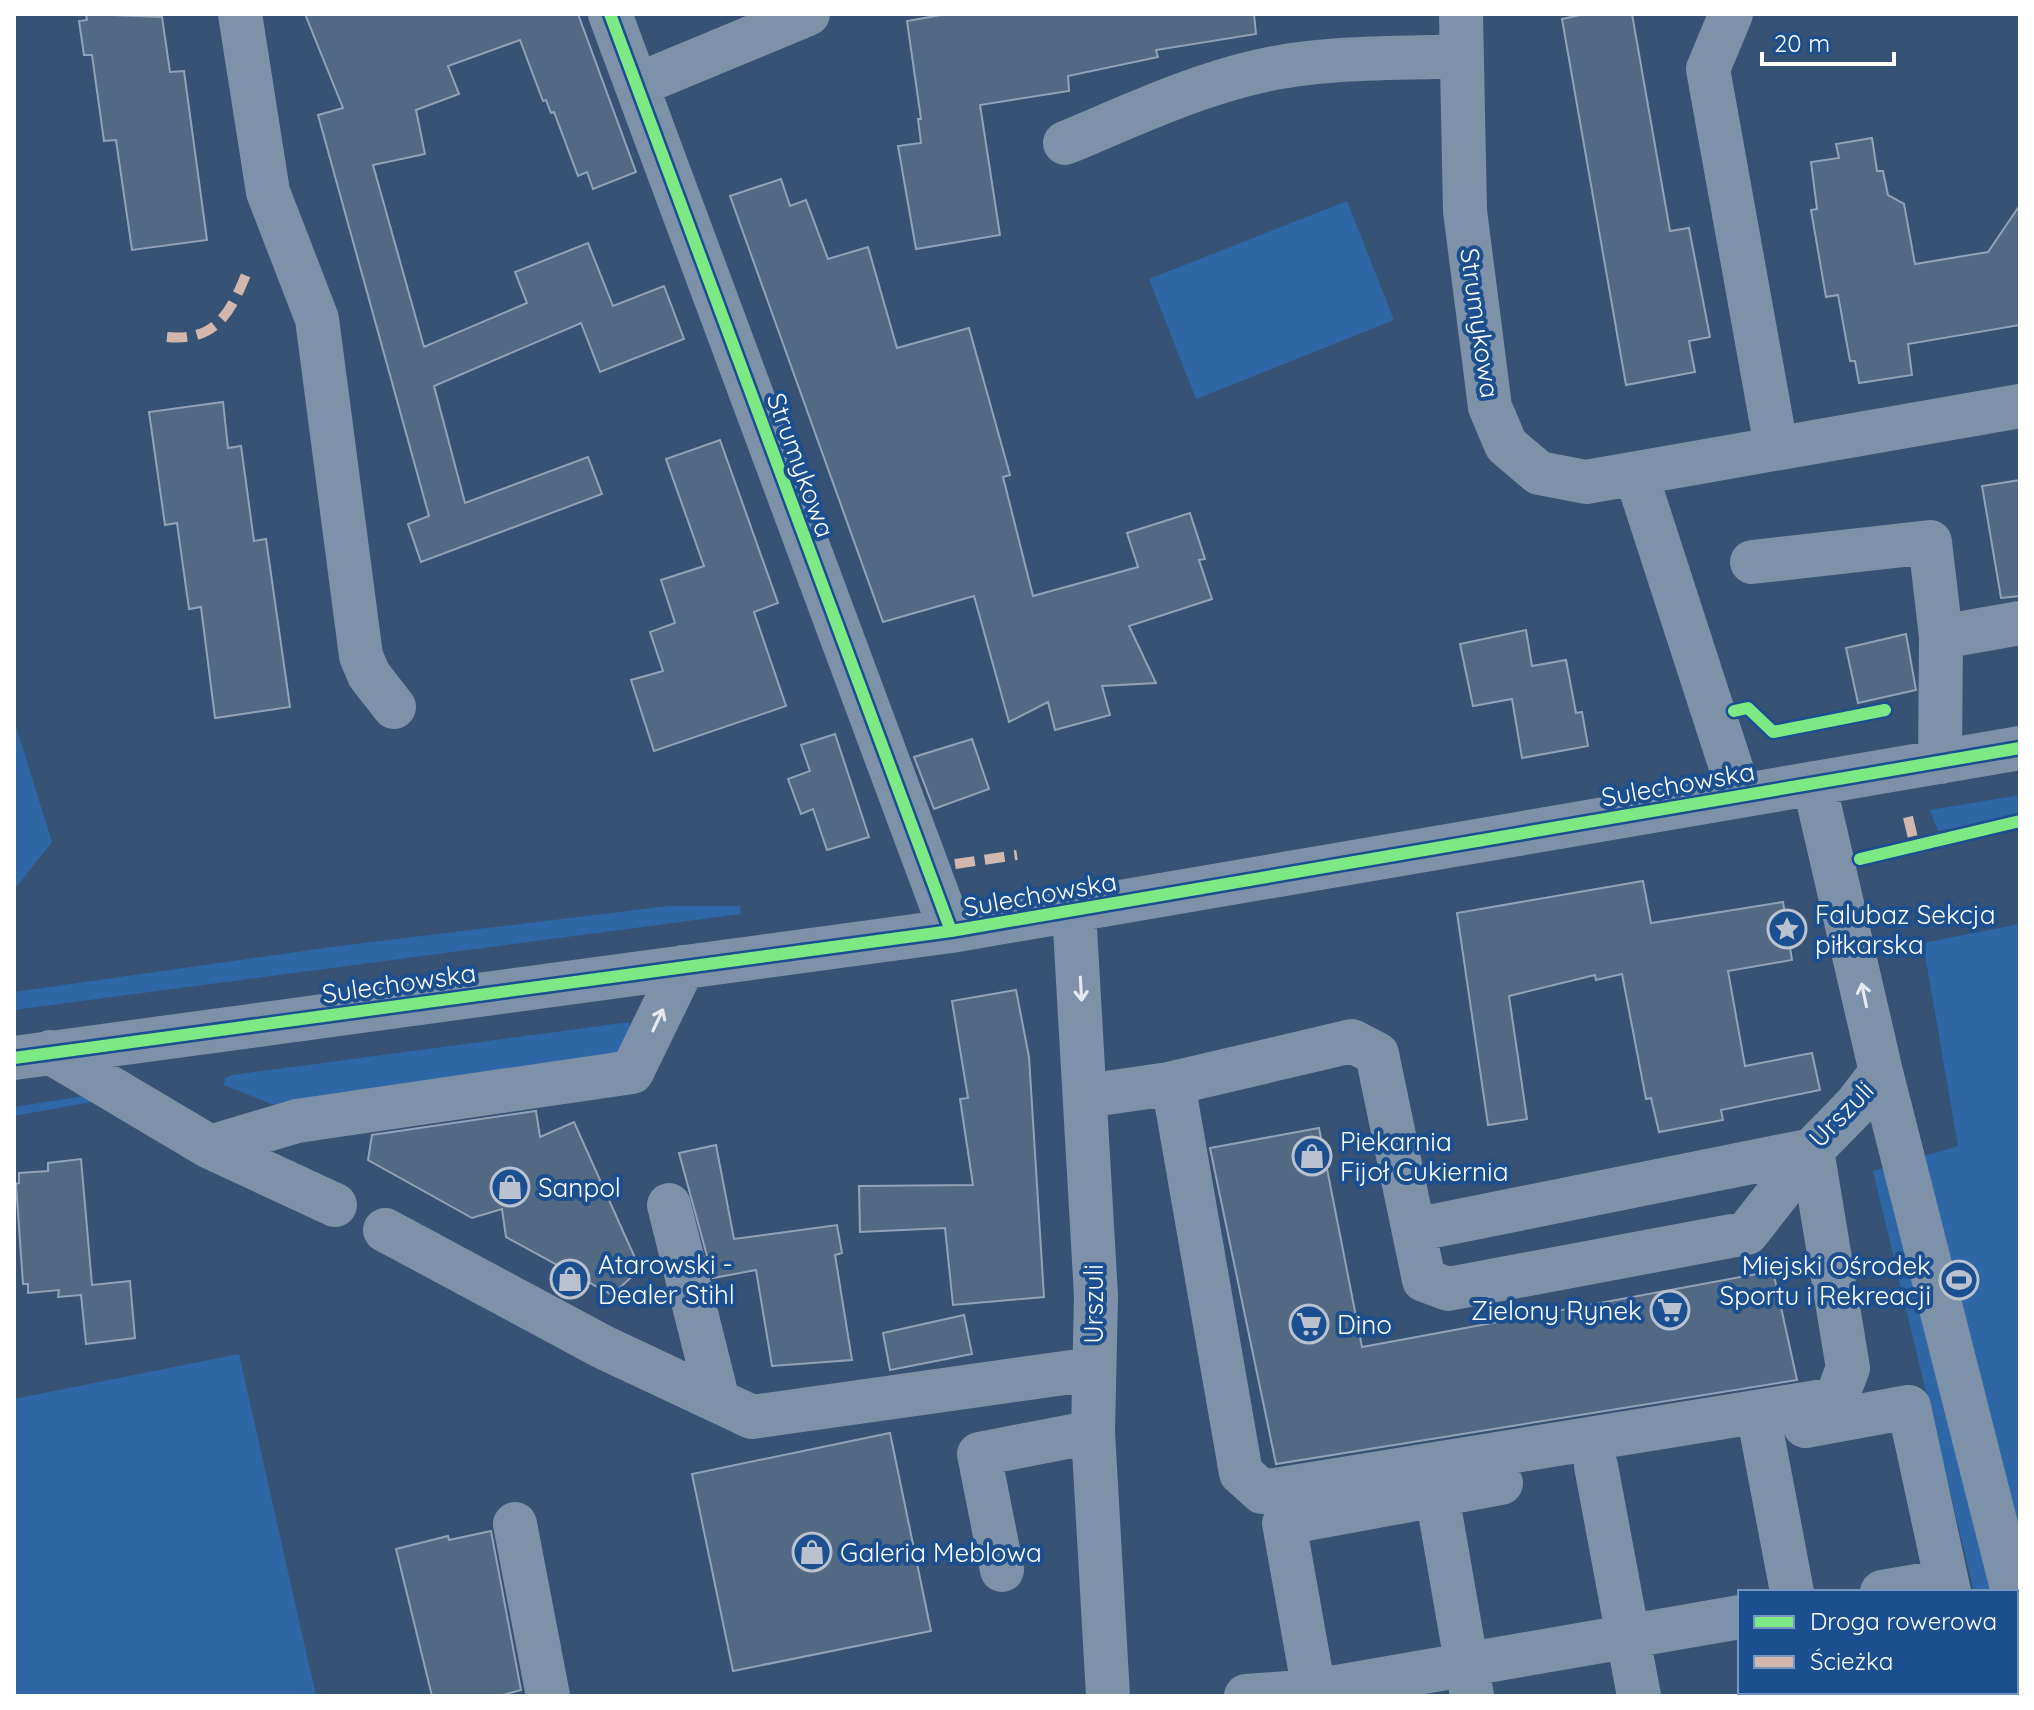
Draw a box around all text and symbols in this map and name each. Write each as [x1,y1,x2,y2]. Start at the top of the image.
scale bar [1762,16,1894,66]
text: 20 m [1774,28,1830,58]
street label: Strumykowa [1453,246,1507,400]
street label: Strumykowa [760,388,842,542]
street label: Sulechowska [1599,754,1757,814]
street label: Sulechowska [961,864,1119,924]
place label: Falubaz Sekcja piłkarska [1815,898,1996,961]
place icon: Falubaz Sekcja piłkarska [1766,908,1808,950]
street label: Sulechowska [320,956,478,1010]
one-way arrow [1073,975,1088,1002]
one-way arrow [1856,983,1871,1009]
one-way arrow [651,1008,666,1032]
street label: Urszuli [1802,1074,1880,1154]
place label: Piekarnia Fijoł Cukiernia [1340,1125,1508,1188]
shop icon: Piekarnia Fijoł Cukiernia [1291,1135,1333,1177]
shop icon: Sanpol [489,1166,531,1208]
place label: Sanpol [538,1171,621,1204]
place label: Atarowski - Dealer Stihl [598,1248,735,1311]
place label: Miejski Ośrodek Sportu i Rekreacji [1720,1249,1931,1312]
shop icon: Atarowski - Dealer Stihl [549,1258,591,1300]
sports icon: Miejski Ośrodek Sportu i Rekreacji [1938,1259,1980,1301]
street label: Urszuli [1077,1264,1110,1344]
supermarket icon: Zielony Rynek [1649,1289,1691,1331]
place label: Zielony Rynek [1471,1294,1642,1327]
supermarket icon: Dino [1288,1303,1330,1345]
place label: Dino [1337,1308,1392,1341]
shop icon: Galeria Meblowa [791,1531,833,1573]
place label: Galeria Meblowa [840,1536,1042,1569]
legend [1738,1590,2018,1694]
text: Droga rowerowa [1810,1606,1997,1636]
text: Ścieżka [1810,1646,1893,1676]

